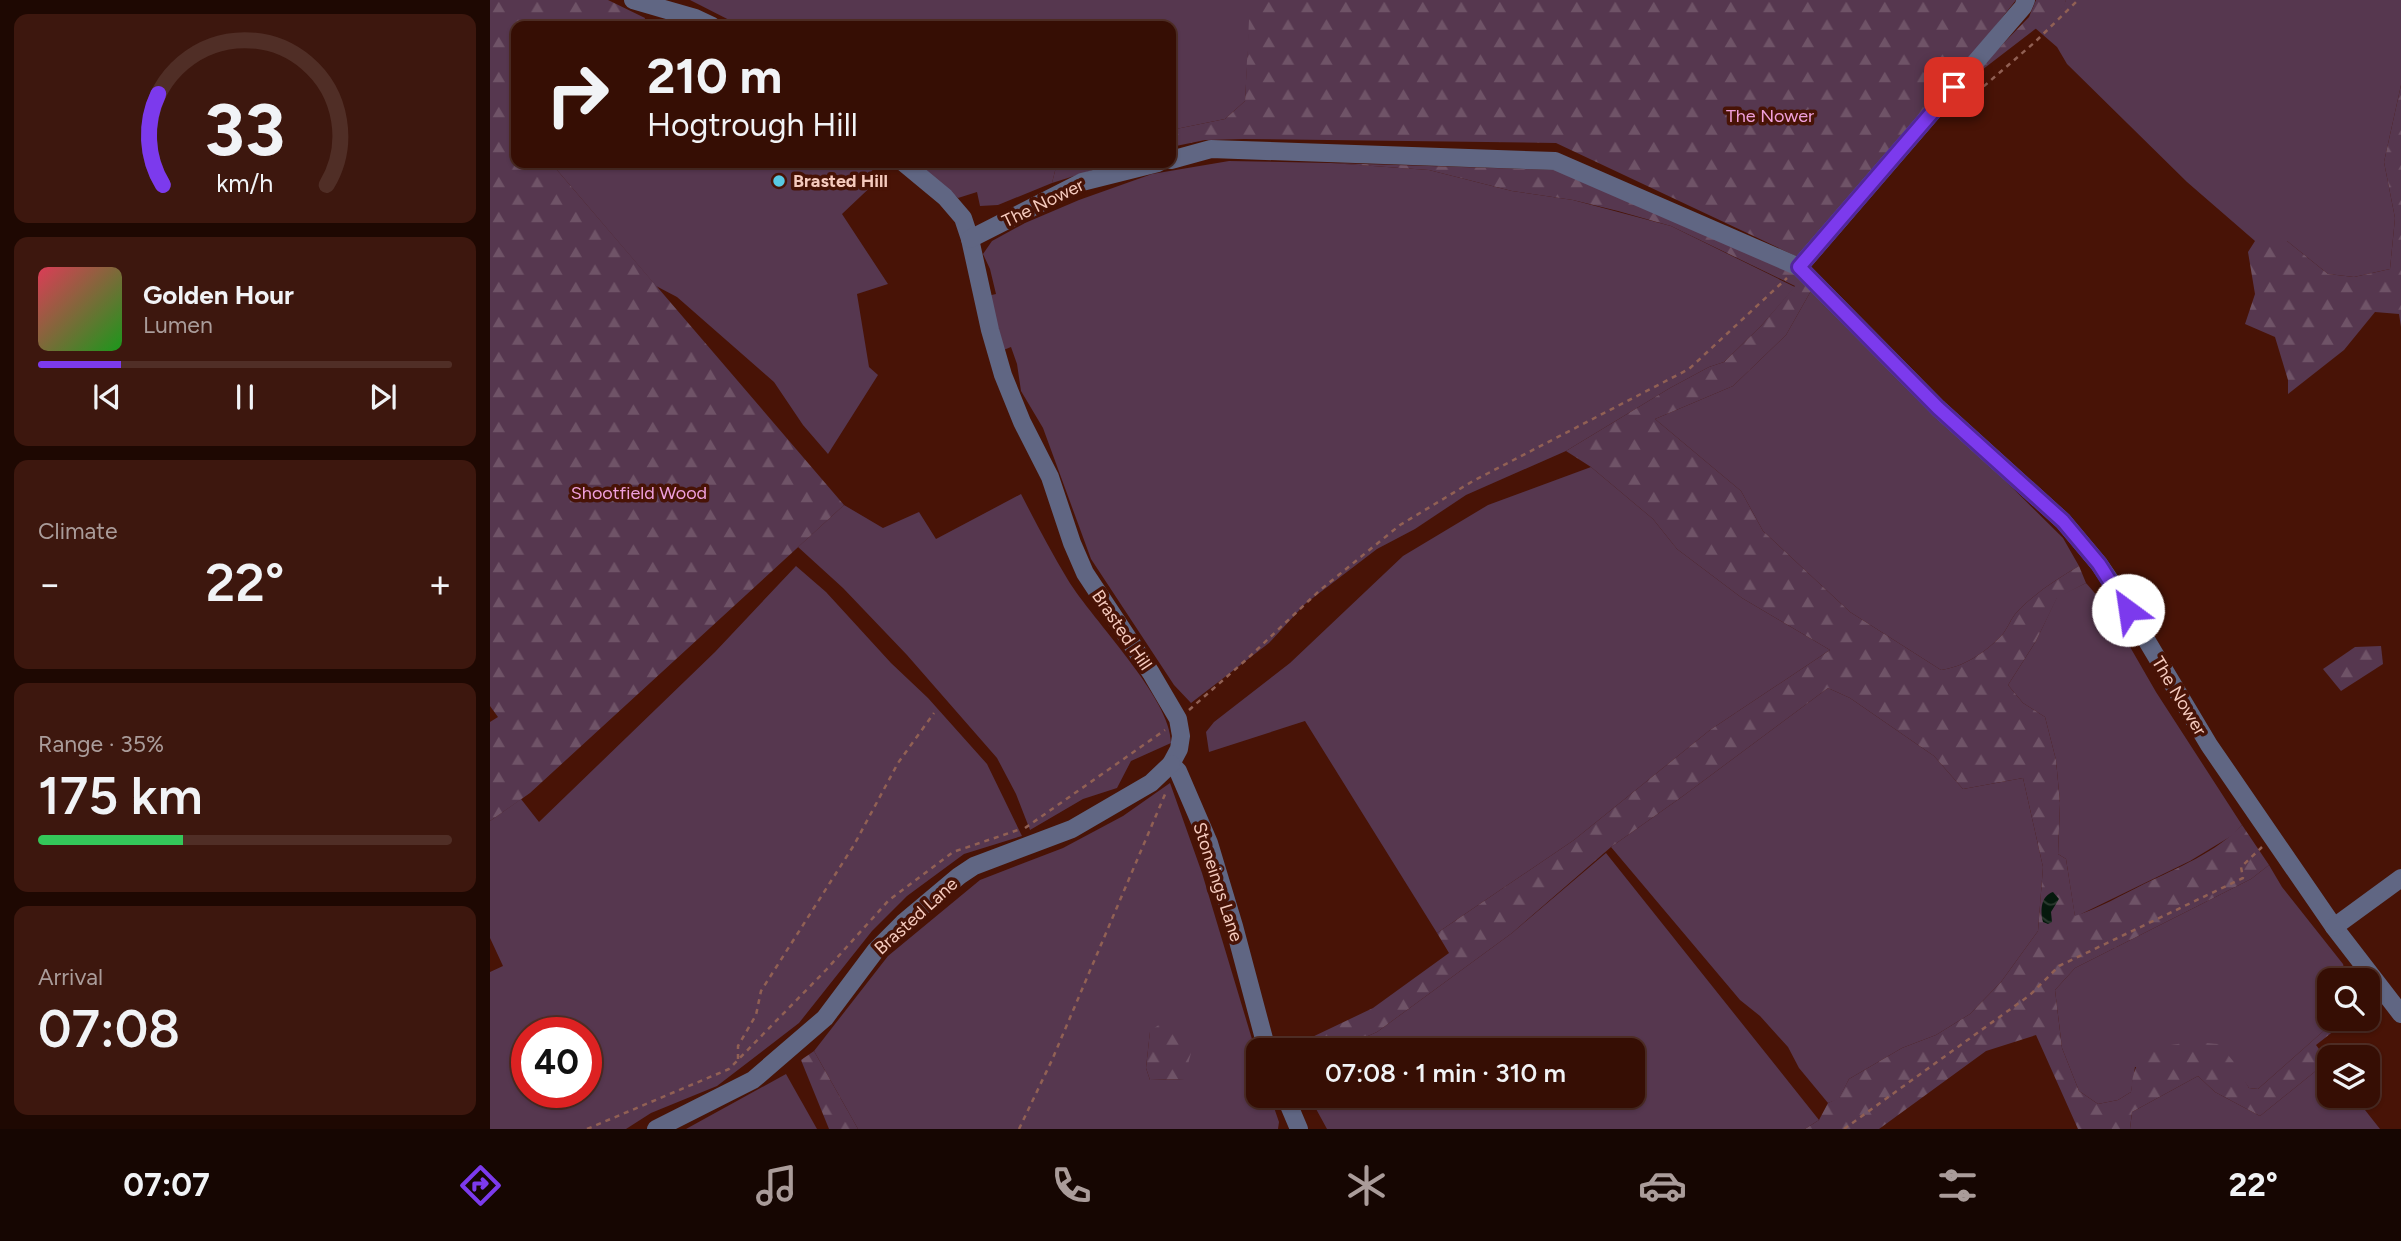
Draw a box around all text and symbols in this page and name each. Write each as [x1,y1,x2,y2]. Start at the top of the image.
text: 210 m [647,46,782,105]
icon: right [532,49,623,140]
pin [1924,57,1984,117]
icon: arrive [1935,68,1973,106]
text: 33 [205,86,285,173]
park label: The Nower [1726,105,1814,127]
text: Hogtrough Hill [647,106,858,144]
text: km/h [216,167,274,197]
place label: Brasted Hill [793,170,888,192]
marker: Brasted Hill [771,173,787,189]
street label: The Nower [999,174,1087,232]
text: Golden Hour [143,279,294,311]
text: Lumen [143,311,213,339]
icon: previous [88,378,126,416]
icon: pause [226,378,264,416]
icon: next [364,378,402,416]
park label: Shootfield Wood [571,482,707,504]
text: Climate [38,517,117,545]
text: 22° [206,552,284,614]
text: − [38,561,62,607]
text: + [428,561,452,607]
position arrow [2091,573,2165,647]
street label: Brasted Hill [1087,586,1157,674]
street label: The Nower [2147,653,2211,739]
text: Range · 35% [38,730,164,758]
text: 175 km [38,765,203,827]
street label: Stoneings Lane [1188,820,1248,945]
street label: Brasted Lane [870,873,962,959]
text: Arrival [38,963,103,991]
map controls [2317,968,2380,1108]
button: search [2317,968,2380,1031]
text: 07:08 [38,998,180,1060]
speed limit sign: 40 [511,1017,602,1108]
button: layers [2317,1045,2380,1108]
text: 07:08 · 1 min · 310 m [1325,1057,1566,1089]
icon: directions [456,1161,505,1210]
icon: music [752,1161,801,1210]
icon: phone [1047,1161,1096,1210]
icon: climate [1342,1161,1391,1210]
icon: car [1638,1161,1687,1210]
icon: filters [1933,1161,1982,1210]
text: 07:07 [123,1166,210,1204]
text: 22° [2229,1166,2278,1204]

